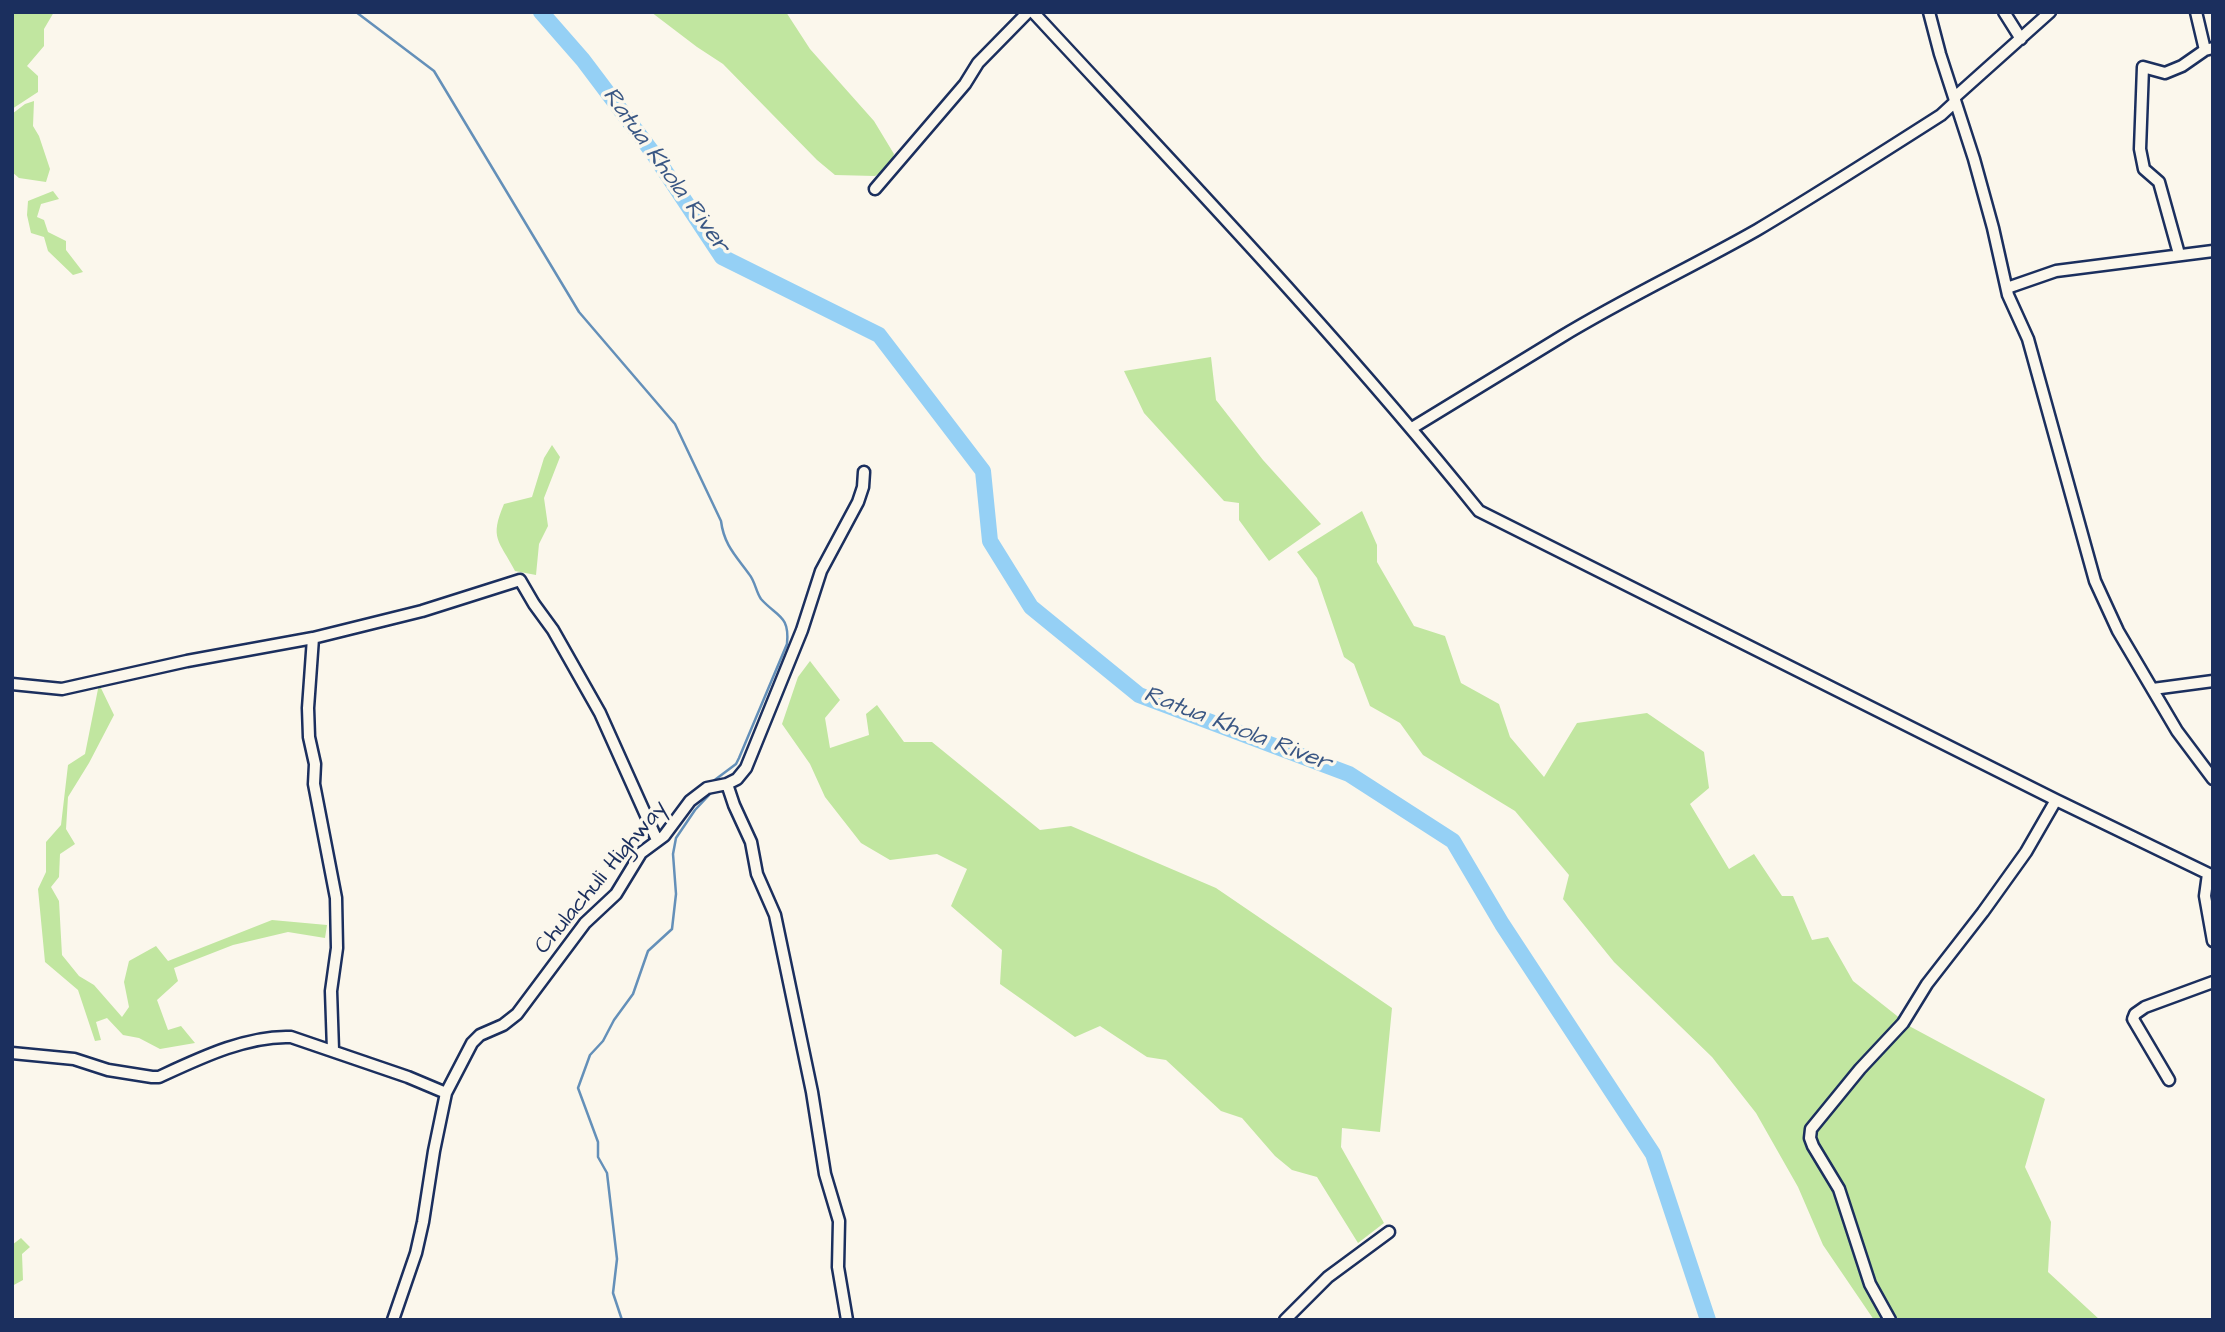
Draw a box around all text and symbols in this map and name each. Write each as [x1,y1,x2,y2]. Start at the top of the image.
water label: Ratua Khola River [595,82,735,260]
water label: Ratua Khola River [1139,681,1335,779]
street label: Chulachuli Highway [530,796,674,960]

